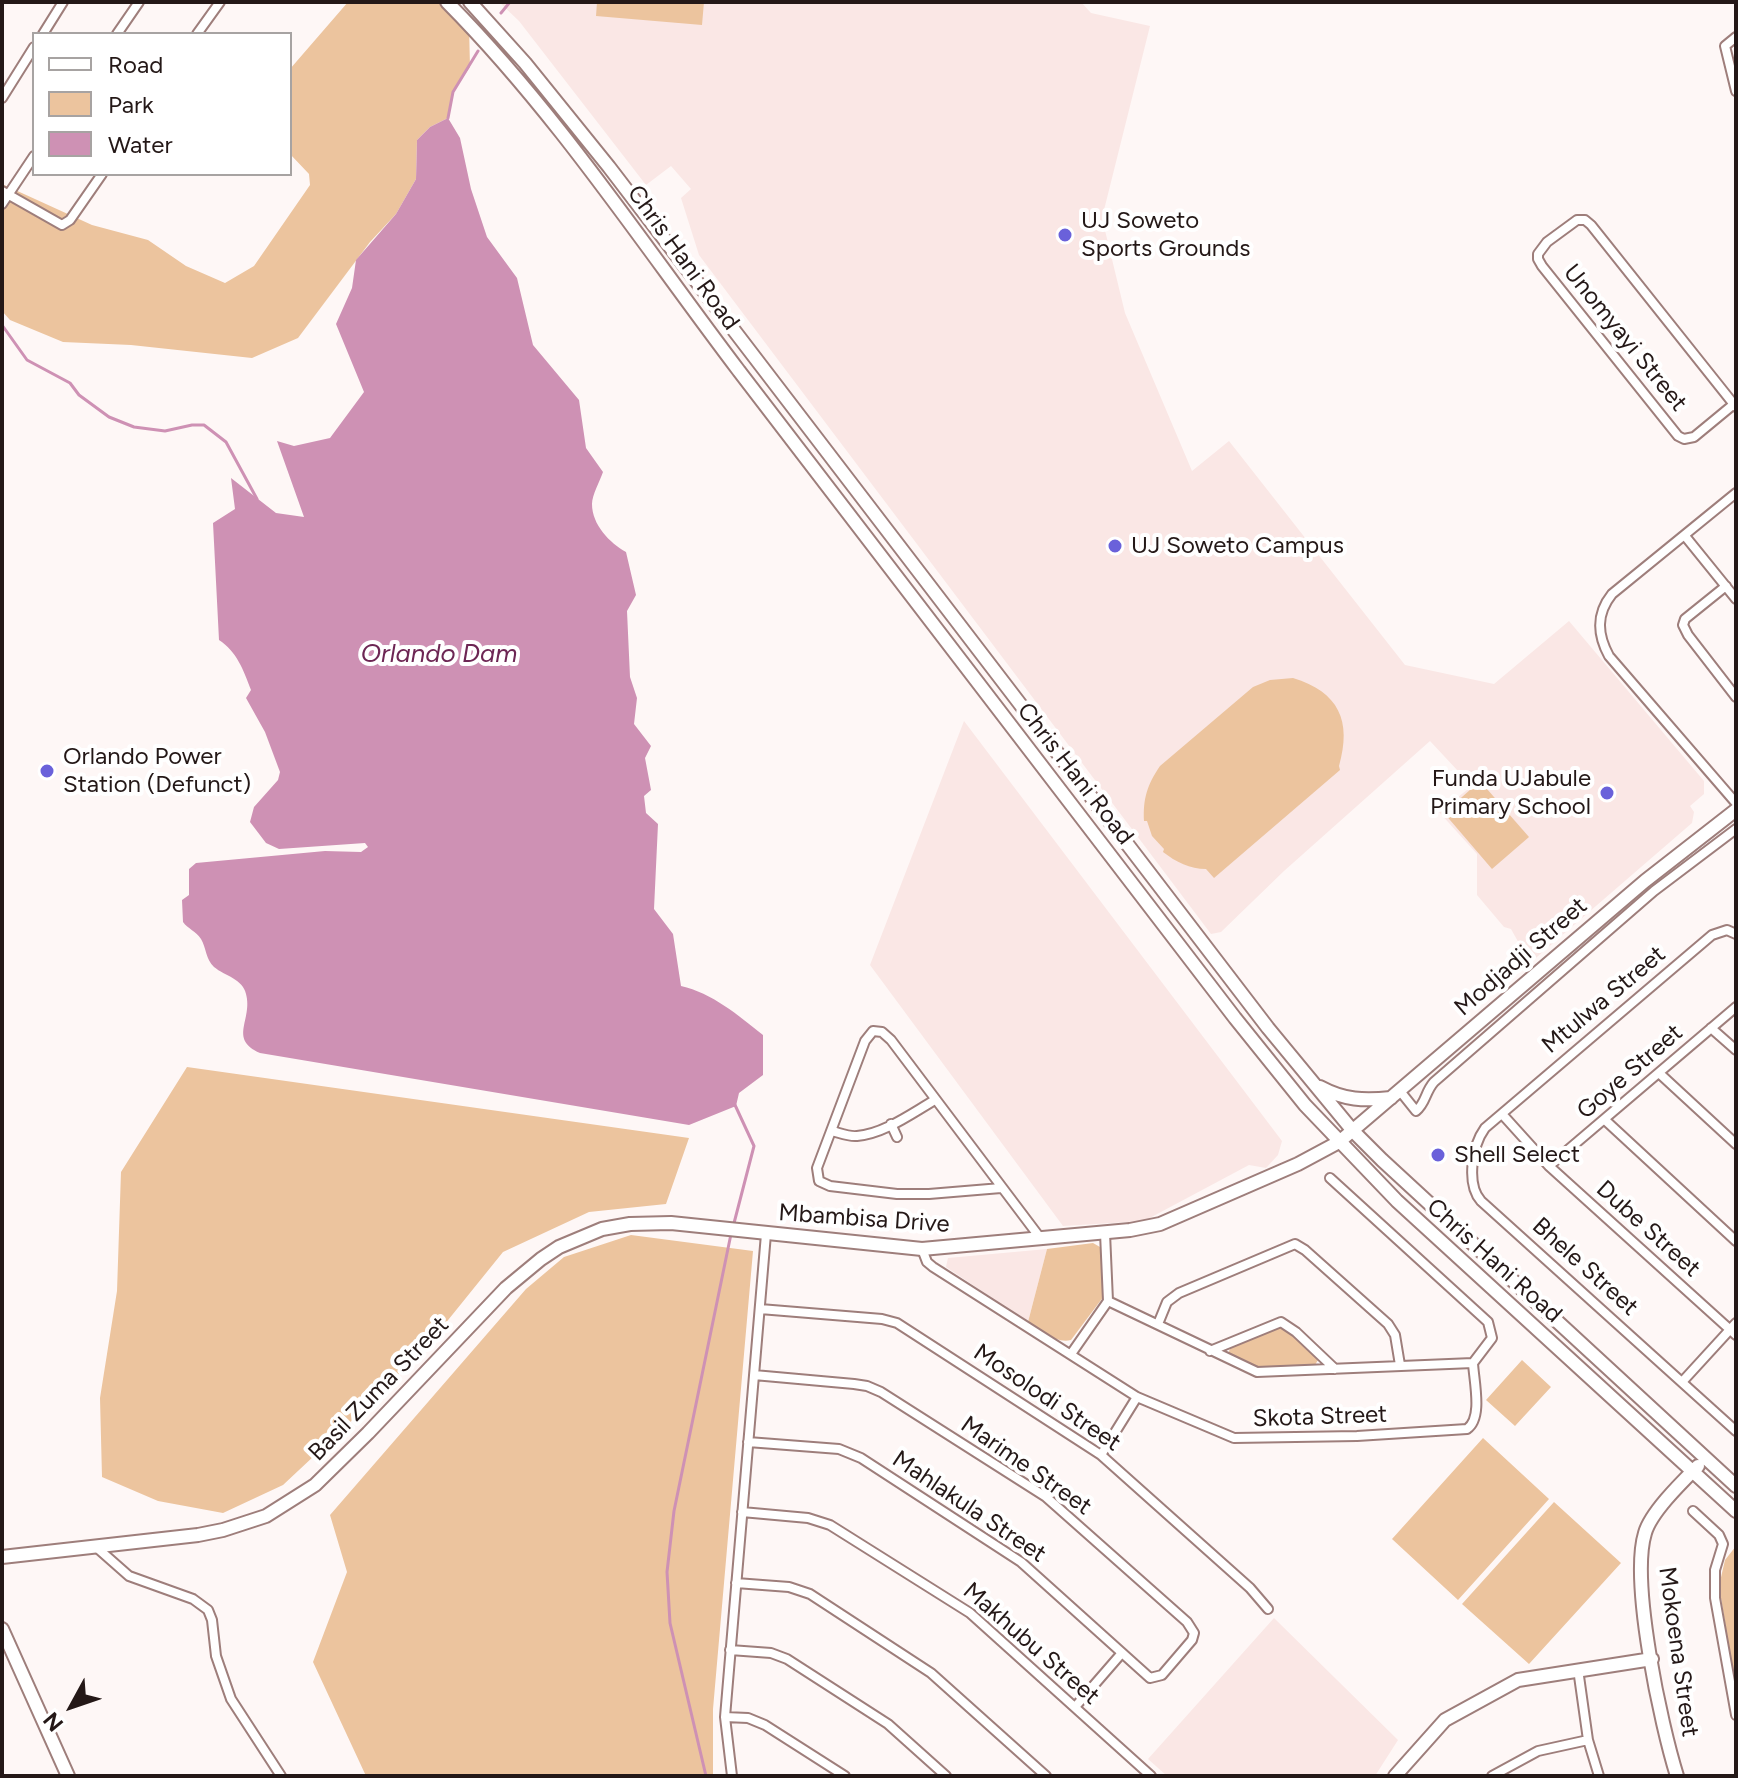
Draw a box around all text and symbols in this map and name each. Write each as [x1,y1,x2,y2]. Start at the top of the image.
legend [32,32,292,176]
text: Road [108,50,163,79]
text: Park [108,90,154,119]
text: Water [108,130,173,159]
street label: Chris Hani Road [621,180,745,336]
place label: UJ Soweto Sports Grounds [1081,207,1250,263]
marker: UJ Soweto Sports Grounds [1056,226,1074,244]
street label: Unomyayi Street [1557,259,1693,417]
place label: UJ Soweto Campus [1131,532,1344,560]
marker: UJ Soweto Campus [1106,537,1124,555]
water label: Orlando Dam [361,638,517,670]
street label: Chris Hani Road [1011,697,1139,851]
place label: Orlando Power Station (Defunct) [63,743,251,799]
marker: Orlando Power Station (Defunct) [38,762,56,780]
place label: Funda UJabule Primary School [1430,765,1591,821]
marker: Funda UJabule Primary School [1598,784,1616,802]
street label: Modjadji Street [1449,892,1593,1022]
street label: Mtulwa Street [1537,940,1671,1060]
street label: Goye Street [1571,1018,1689,1126]
place label: Shell Select [1454,1141,1580,1169]
marker: Shell Select [1429,1146,1447,1164]
street label: Dube Street [1590,1175,1706,1283]
street label: Chris Hani Road [1420,1193,1568,1329]
street label: Mbambisa Drive [777,1199,951,1239]
street label: Bhele Street [1526,1212,1644,1322]
street label: Basil Zuma Street [303,1311,455,1467]
street label: Mosolodi Street [968,1338,1126,1458]
street label: Skota Street [1252,1400,1388,1434]
street label: Marime Street [955,1410,1097,1522]
street label: Mahlakula Street [887,1445,1051,1569]
street label: Mokoena Street [1652,1565,1704,1739]
street label: Makhubu Street [957,1577,1105,1711]
north arrow [32,1666,112,1746]
text: N [37,1707,69,1737]

